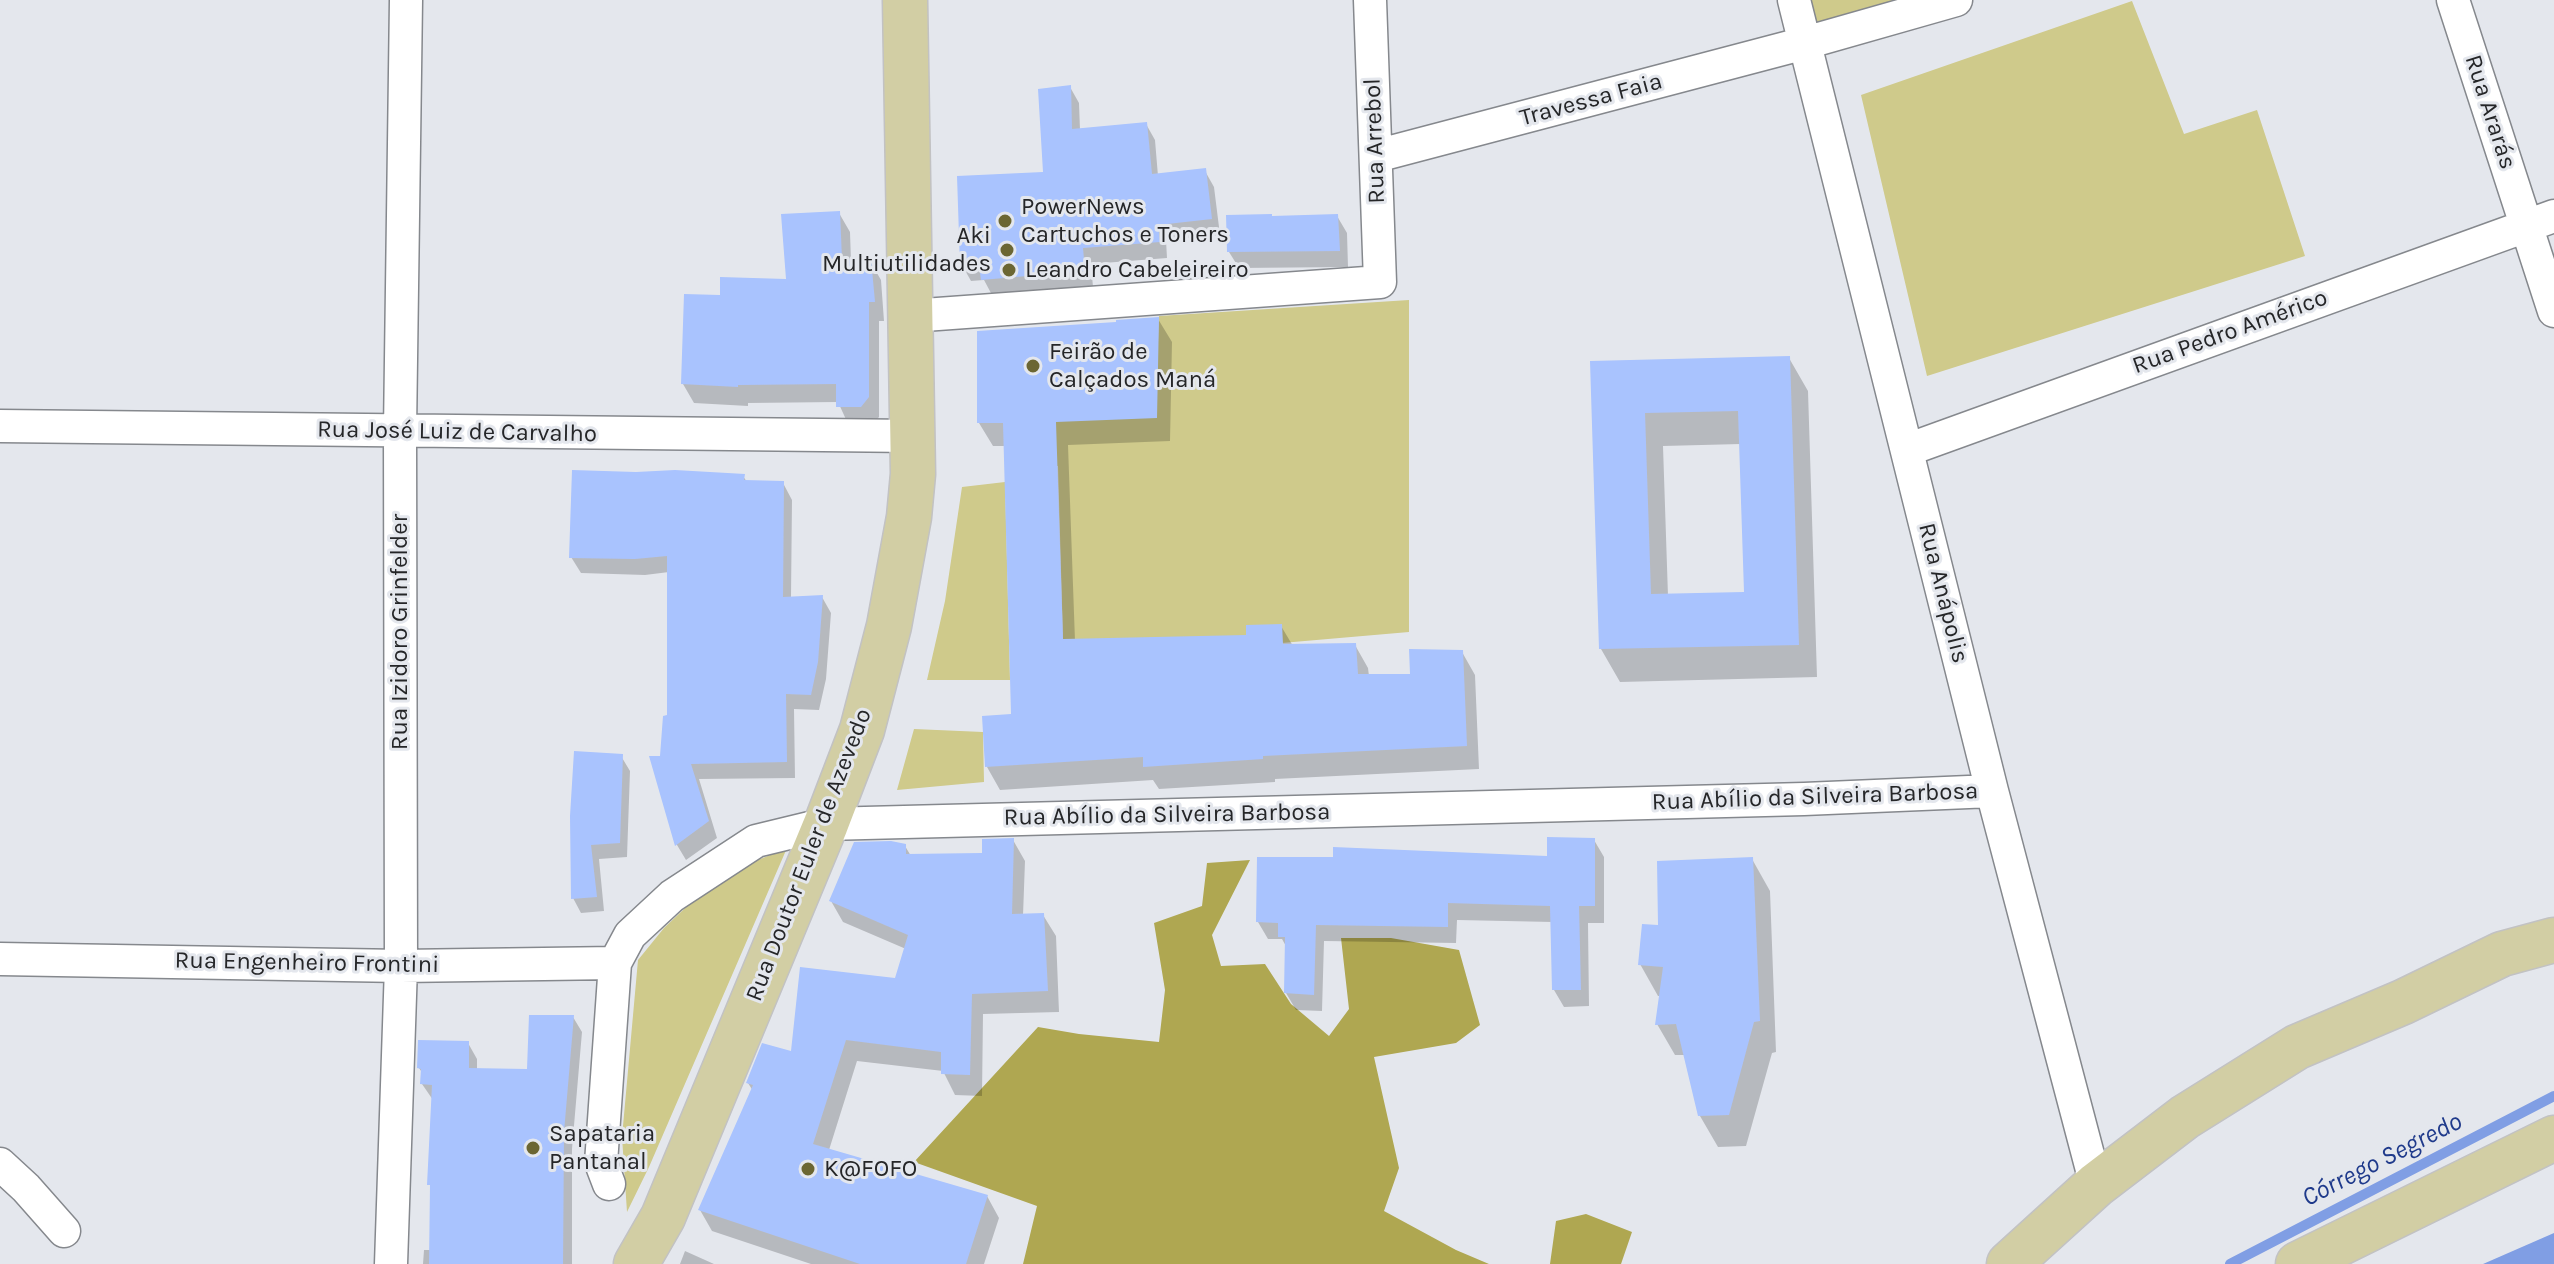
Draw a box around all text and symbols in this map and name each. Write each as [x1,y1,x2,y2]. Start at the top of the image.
street label: Rua Ararás [2458,51,2522,173]
street label: Travessa Faia [1517,67,1665,133]
street label: Rua Arrebol [1358,78,1392,204]
place label: PowerNews Cartuchos e Toners [1021,193,1229,249]
marker: PowerNews Cartuchos e Toners [996,212,1014,230]
place label: Aki Multiutilidades [822,222,991,278]
marker: Aki Multiutilidades [998,241,1016,259]
place label: Leandro Cabeleireiro [1025,256,1249,284]
marker: Leandro Cabeleireiro [1000,261,1018,279]
street label: Rua Pedro Américo [2129,283,2331,381]
place label: Feirão de Calçados Maná [1049,338,1216,394]
marker: Feirão de Calçados Maná [1024,357,1042,375]
street label: Rua José Luiz de Carvalho [317,415,597,449]
street label: Rua Izidoro Grinfelder [386,514,414,750]
street label: Rua Anápolis [1912,520,1974,666]
street label: Rua Doutor Euler de Azevedo [740,705,878,1005]
street label: Rua Abílio da Silveira Barbosa [1651,777,1979,817]
street label: Rua Abílio da Silveira Barbosa [1003,798,1331,832]
street label: Rua Engenheiro Frontini [174,946,440,980]
water label: Córrego Segredo [2297,1106,2467,1214]
place label: Sapataria Pantanal [549,1120,655,1176]
marker: Sapataria Pantanal [524,1139,542,1157]
place label: K@FOFO [824,1155,917,1183]
marker: K@FOFO [799,1160,817,1178]

